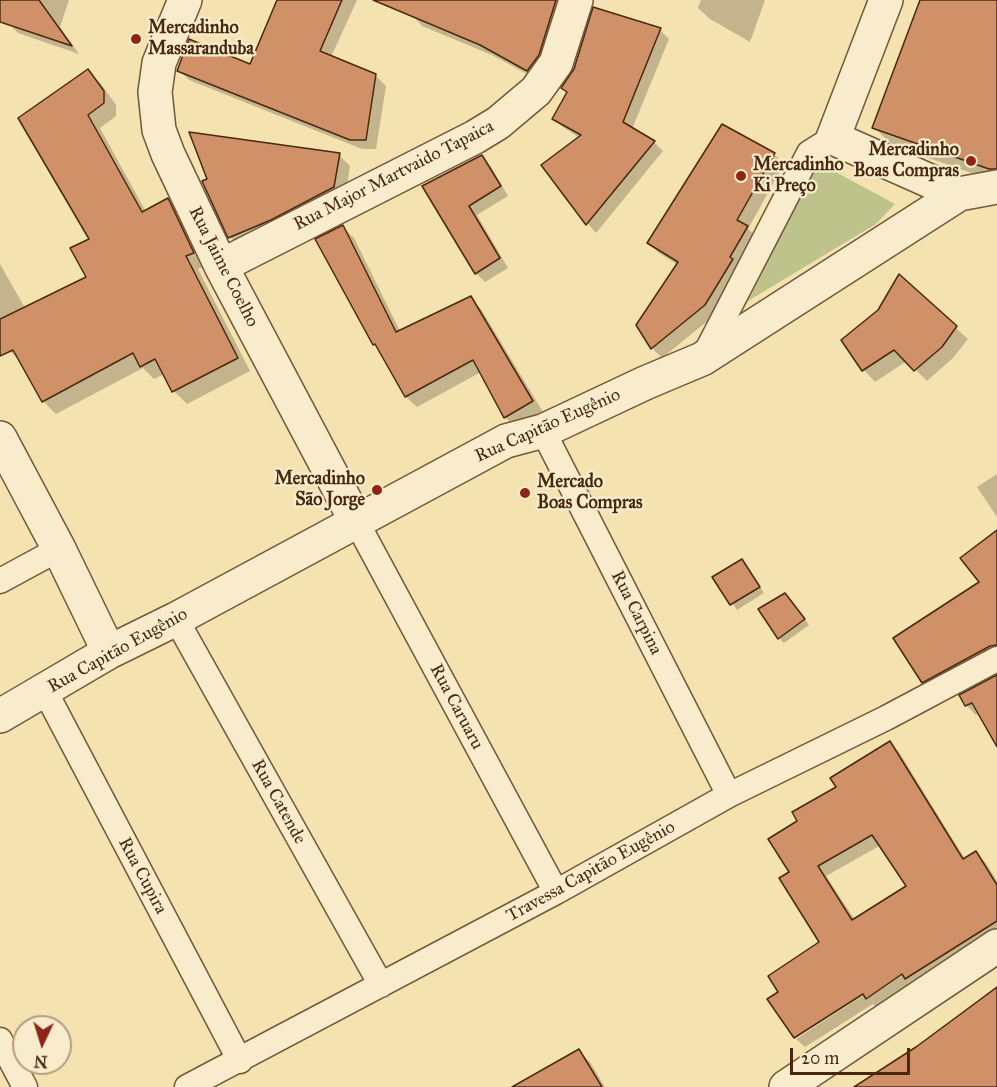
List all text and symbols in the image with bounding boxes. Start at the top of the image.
place label: Mercadinho Massaranduba [148,18,254,60]
marker: Mercadinho Massaranduba [129,32,143,46]
street label: Rua Major Martvaido Tapaica [290,116,498,236]
place label: Mercadinho Boas Compras [853,140,959,182]
marker: Mercadinho Boas Compras [964,154,978,168]
place label: Mercadinho Ki Preço [753,155,844,198]
marker: Mercadinho Ki Preço [734,169,748,183]
street label: Rua Jaime Coelho [183,203,263,331]
street label: Rua Capitão Eugênio [472,384,624,468]
place label: Mercadinho São Jorge [274,469,365,512]
place label: Mercado Boas Compras [537,472,643,514]
marker: Mercadinho São Jorge [370,483,384,497]
marker: Mercado Boas Compras [518,486,532,500]
street label: Rua Carpina [606,567,666,659]
street label: Rua Capitão Eugênio [44,604,192,698]
street label: Rua Caruaru [424,660,488,754]
street label: Rua Catende [246,756,310,848]
street label: Travessa Capitão Eugênio [503,817,679,927]
street label: Rua Cupira [113,834,171,918]
north arrow [12,1015,72,1075]
scale bar [793,1036,913,1074]
text: 20 m [801,1047,839,1069]
text: N [33,1052,48,1071]

